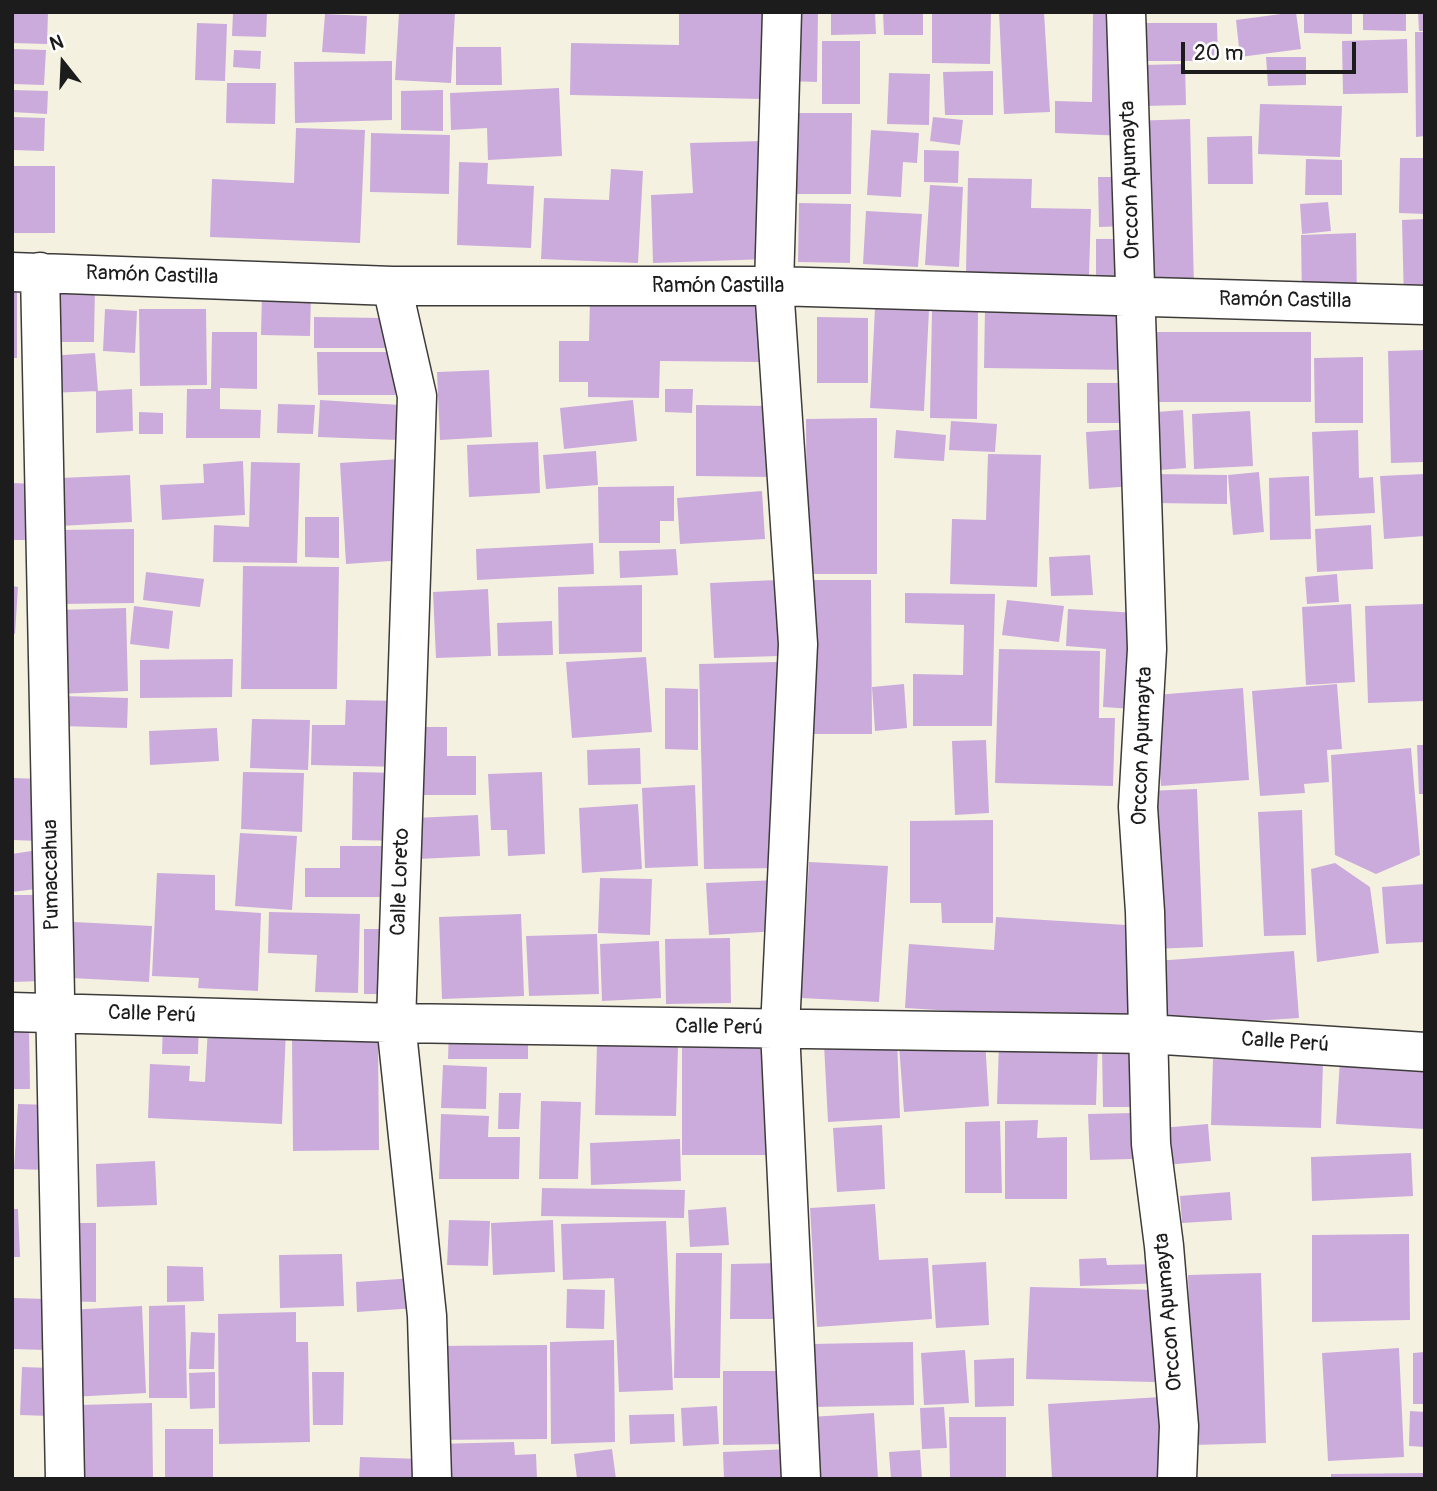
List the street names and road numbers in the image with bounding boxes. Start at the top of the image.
street label: Orccon Apumayta [1116,100,1146,260]
street label: Ramón Castilla [85,261,219,291]
street label: Ramón Castilla [652,274,784,300]
street label: Ramón Castilla [1219,287,1351,315]
street label: Orccon Apumayta [1128,666,1158,826]
street label: Pumaccahua [38,819,66,931]
street label: Calle Loreto [387,828,415,936]
street label: Calle Perú [108,1001,196,1029]
street label: Calle Perú [675,1015,763,1041]
street label: Calle Perú [1240,1027,1330,1059]
street label: Orccon Apumayta [1150,1232,1188,1392]

